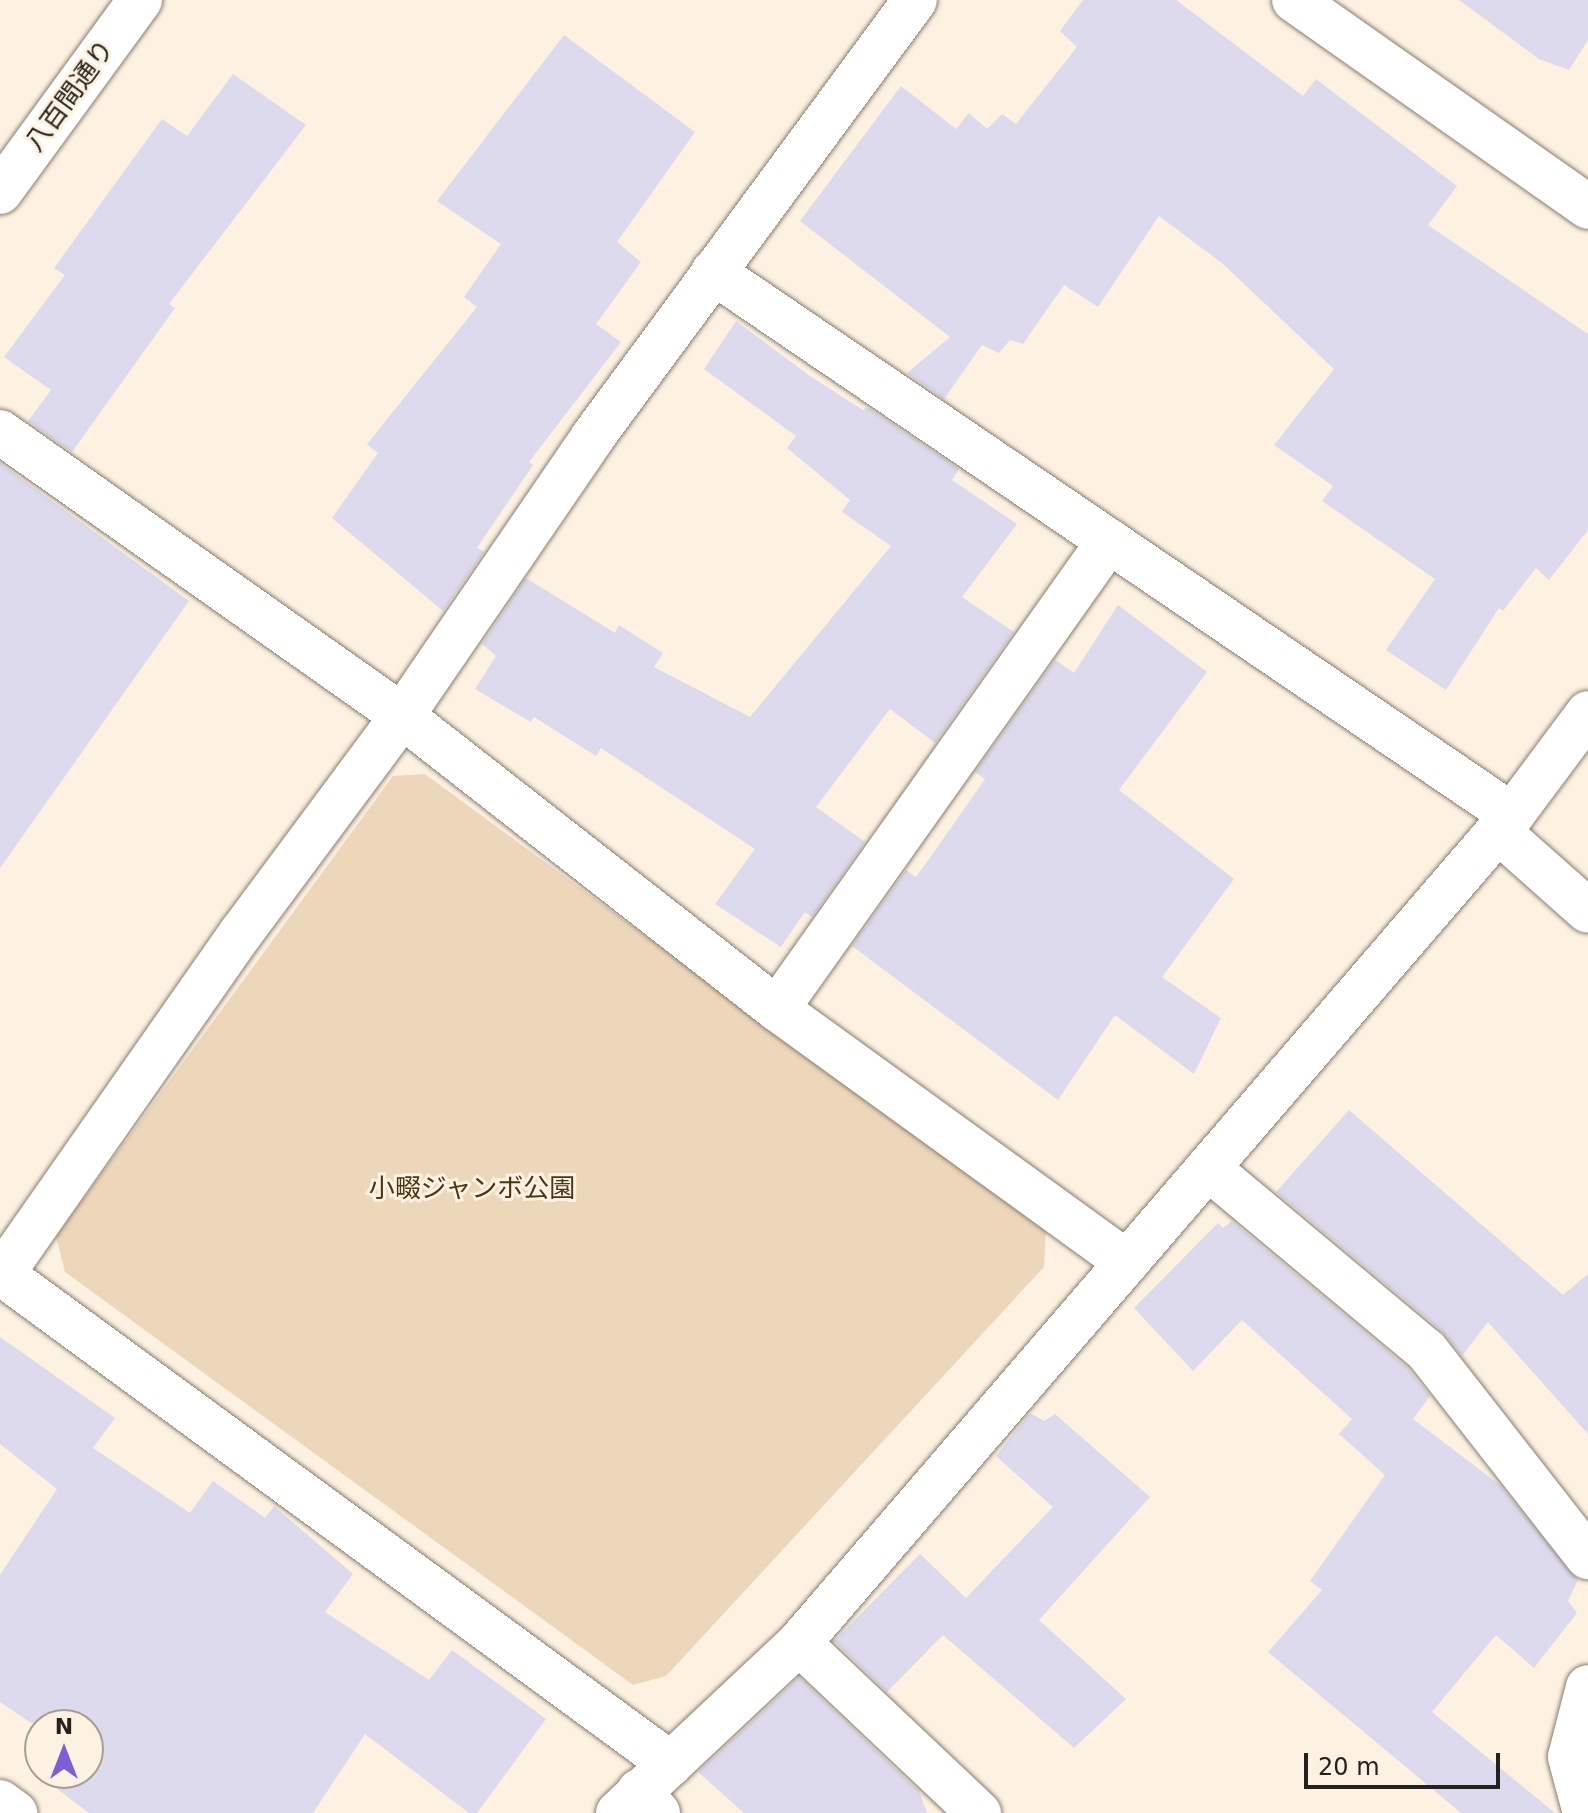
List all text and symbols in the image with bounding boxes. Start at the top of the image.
street label: 八百間通り [19,34,121,158]
park label: 小畷ジャンボ公園 [368,1173,576,1205]
north arrow [24,1709,104,1789]
text: N [55,1714,73,1739]
scale bar [1308,1737,1504,1787]
text: 20 m [1318,1753,1380,1781]

